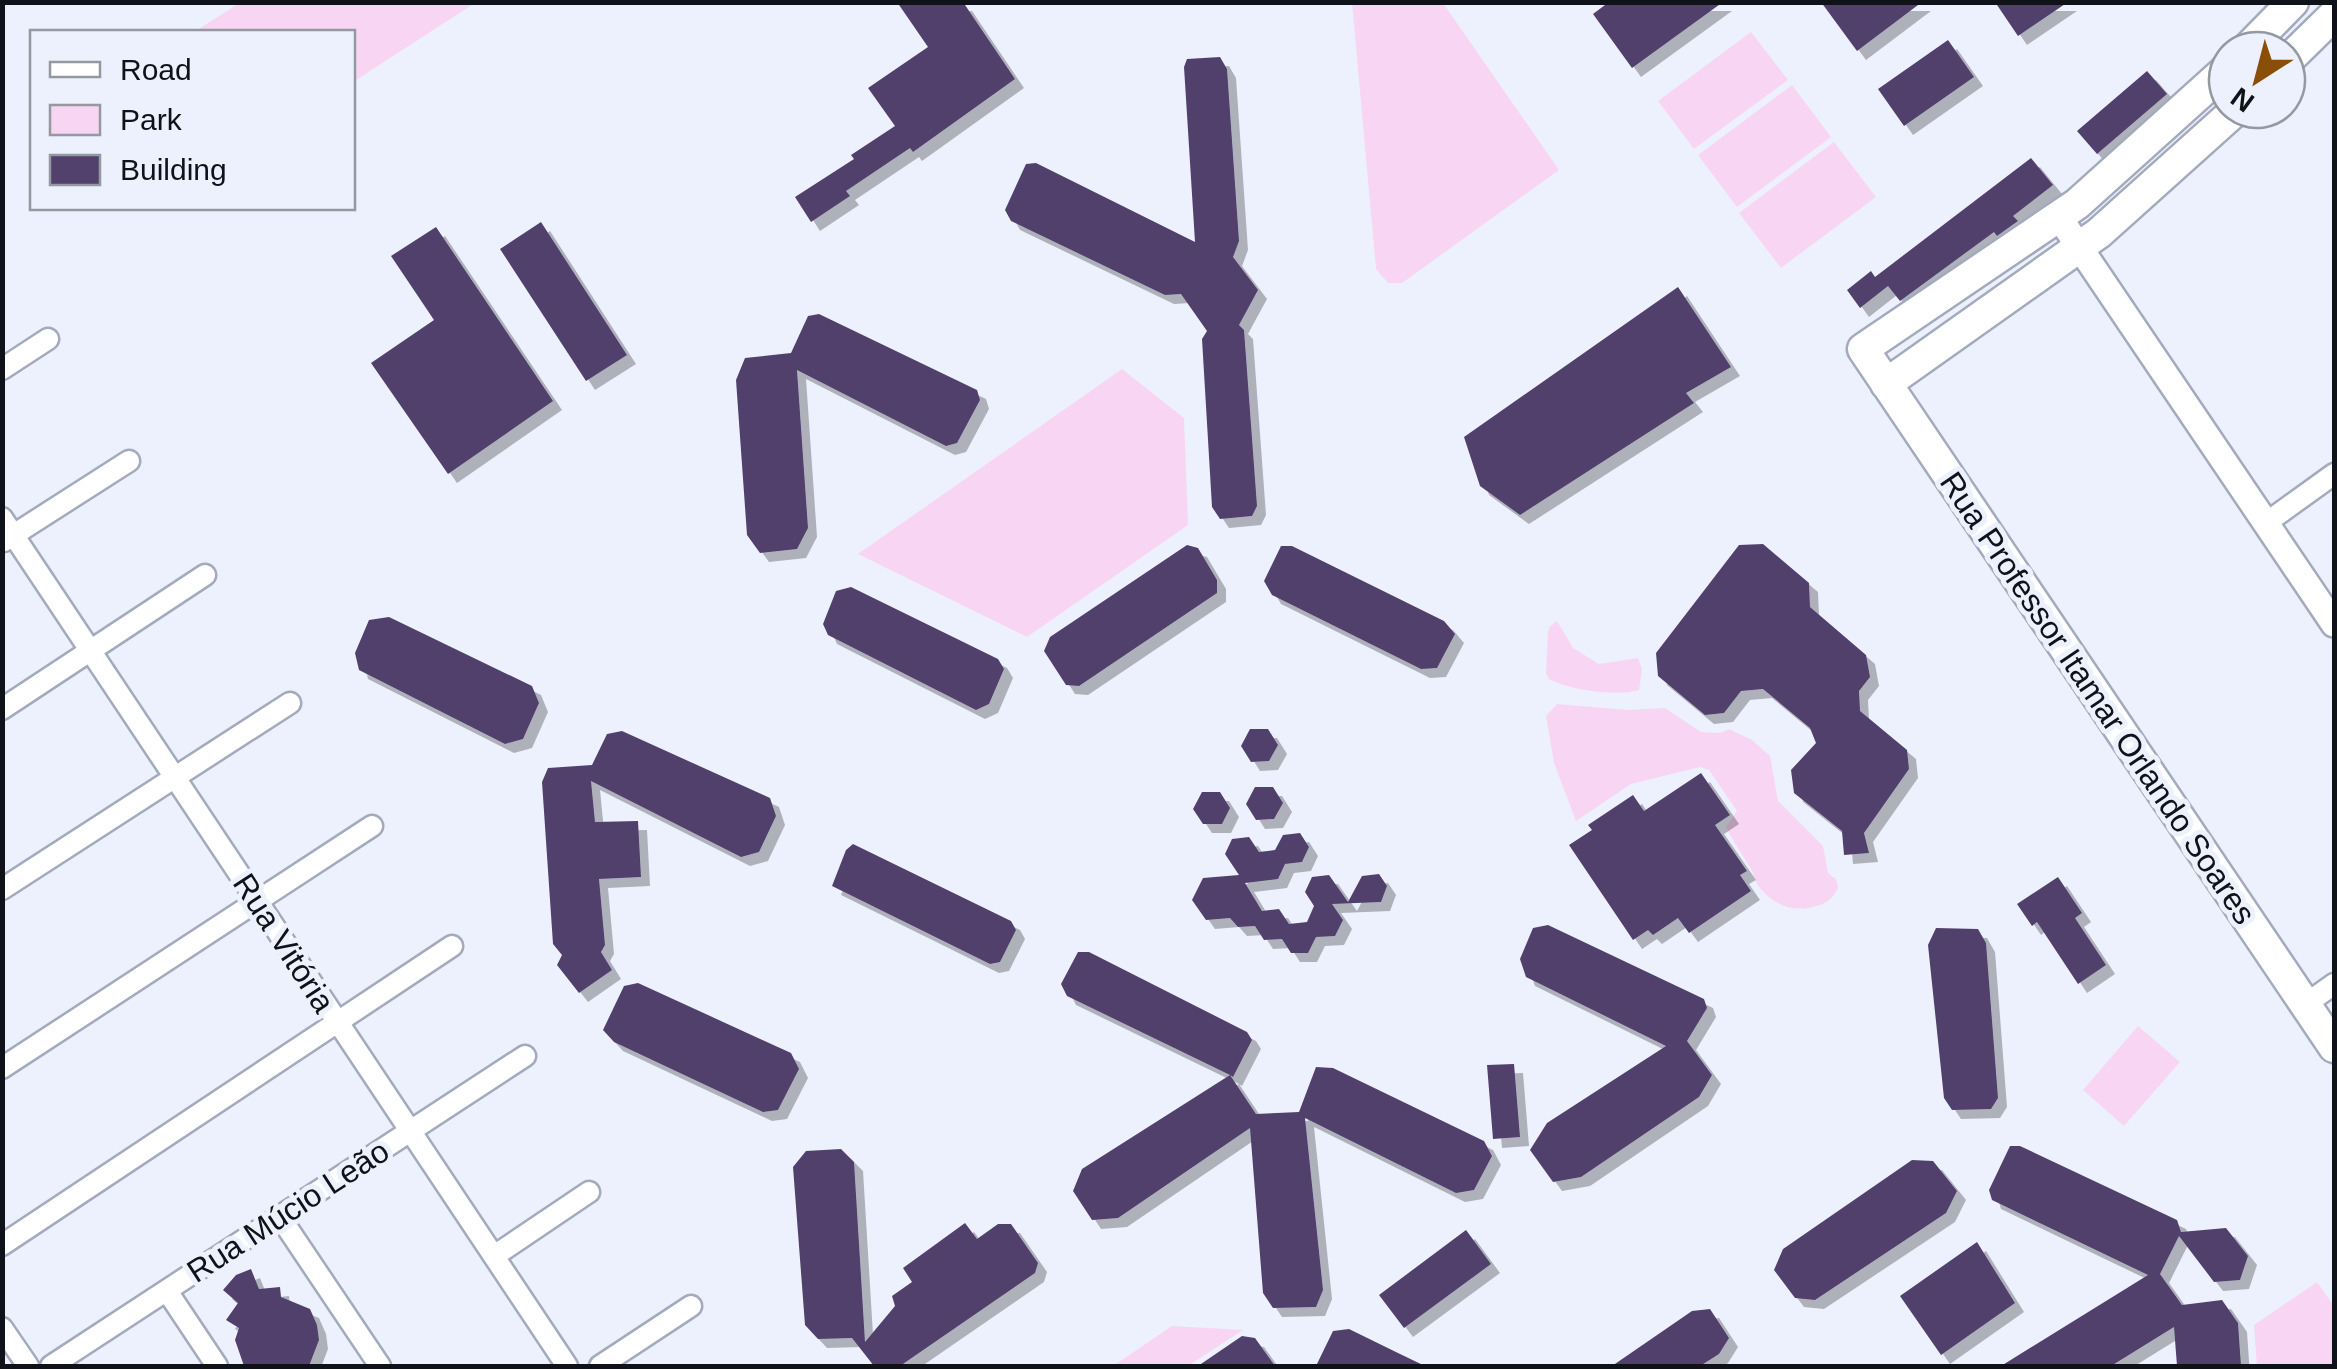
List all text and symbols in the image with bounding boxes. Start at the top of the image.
legend [30,30,355,210]
north arrow [2207,30,2307,130]
text: Road [120,53,192,86]
text: N [2225,81,2260,118]
text: Park [120,103,183,136]
text: Building [120,153,227,186]
street label: Rua Professor Itamar Orlando Soares [1933,465,2263,931]
street label: Rua Vitória [226,867,342,1019]
street label: Rua Múcio Leão [180,1132,396,1290]

